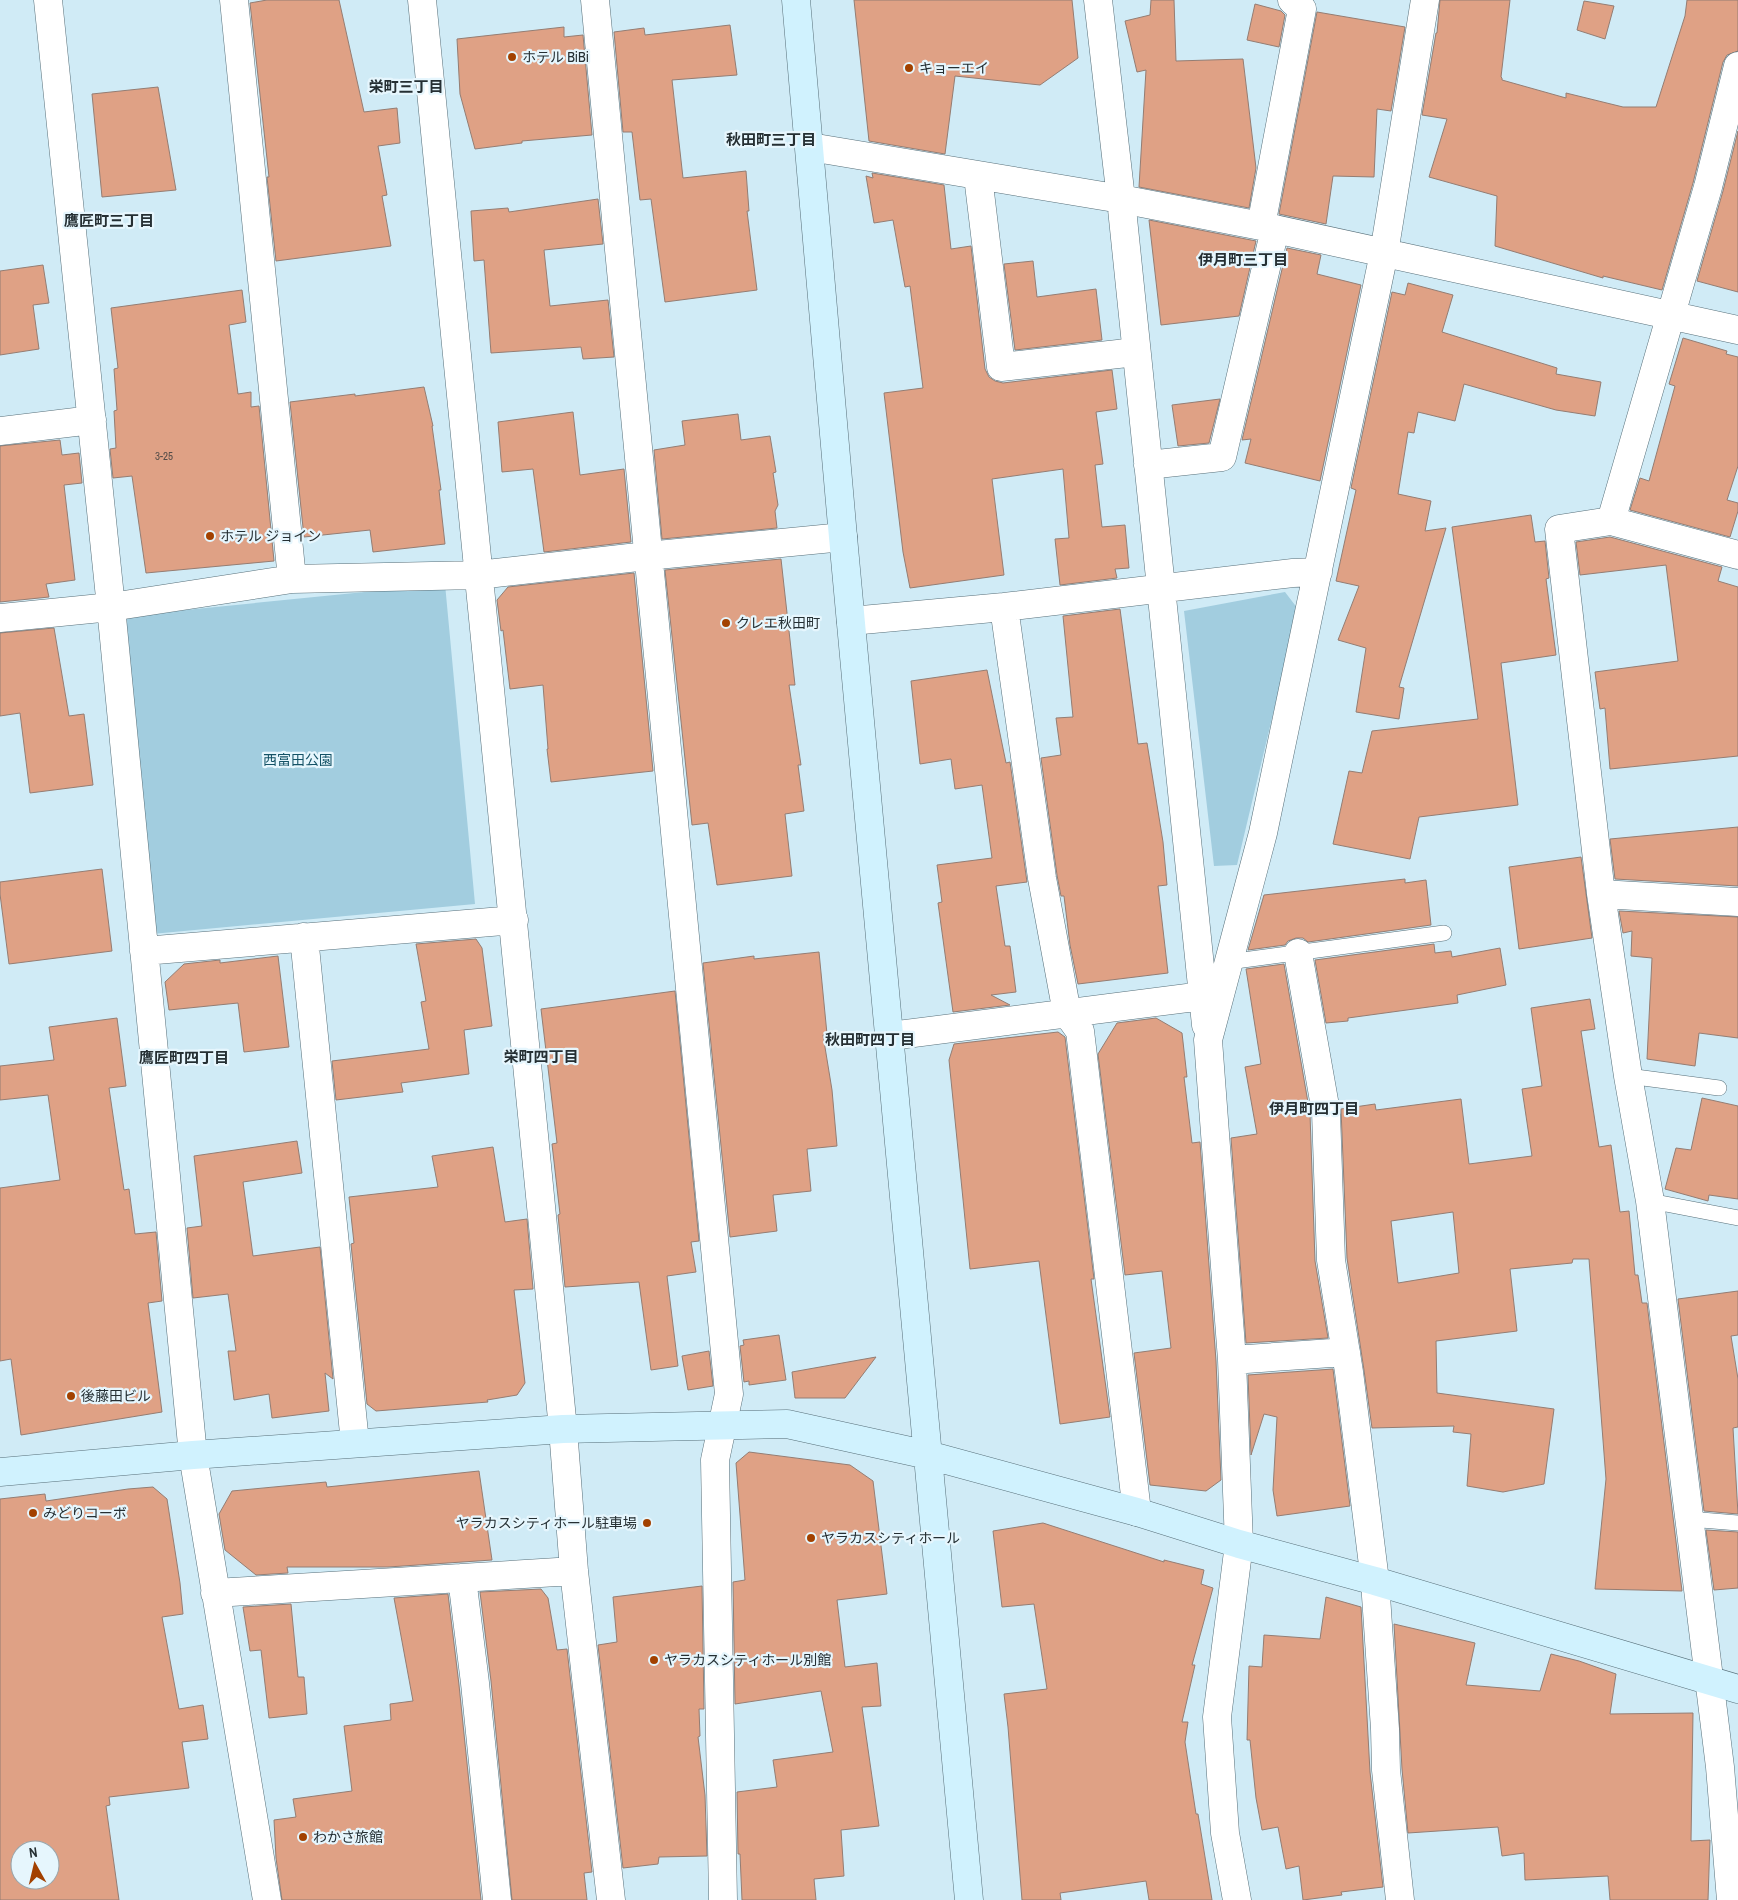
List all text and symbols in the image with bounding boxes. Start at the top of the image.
place label: ホテル BiBi [522,48,589,66]
marker: ホテル BiBi [506,51,518,63]
place label: キョーエイ [919,59,989,77]
marker: キョーエイ [903,62,915,74]
district label: 栄町三丁目 [368,76,444,97]
district label: 秋田町三丁目 [726,129,816,150]
district label: 鷹匠町三丁目 [64,210,154,231]
district label: 伊月町三丁目 [1198,249,1288,270]
house number: 3-25 [155,449,173,463]
place label: ホテル ジョイン [220,527,321,545]
marker: ホテル ジョイン [204,530,216,542]
place label: クレエ秋田町 [736,614,820,632]
marker: クレエ秋田町 [720,617,732,629]
park label: 西富田公園 [263,751,333,769]
district label: 秋田町四丁目 [825,1029,915,1050]
district label: 栄町四丁目 [503,1046,579,1067]
district label: 鷹匠町四丁目 [139,1047,229,1068]
district label: 伊月町四丁目 [1269,1098,1359,1119]
place label: 後藤田ビル [81,1387,151,1405]
marker: 後藤田ビル [65,1390,77,1402]
place label: みどりコーボ [43,1504,127,1522]
marker: みどりコーボ [27,1507,39,1519]
place label: ヤラカスシティホール駐車場 [456,1514,637,1532]
marker: ヤラカスシティホール駐車場 [641,1517,653,1529]
place label: ヤラカスシティホール [821,1529,960,1547]
marker: ヤラカスシティホール [805,1532,817,1544]
place label: ヤラカスシティホール別館 [664,1651,831,1669]
marker: ヤラカスシティホール別館 [648,1654,660,1666]
place label: わかさ旅館 [313,1828,383,1846]
marker: わかさ旅館 [297,1831,309,1843]
north arrow [10,1840,60,1890]
text: N [28,1843,39,1862]

